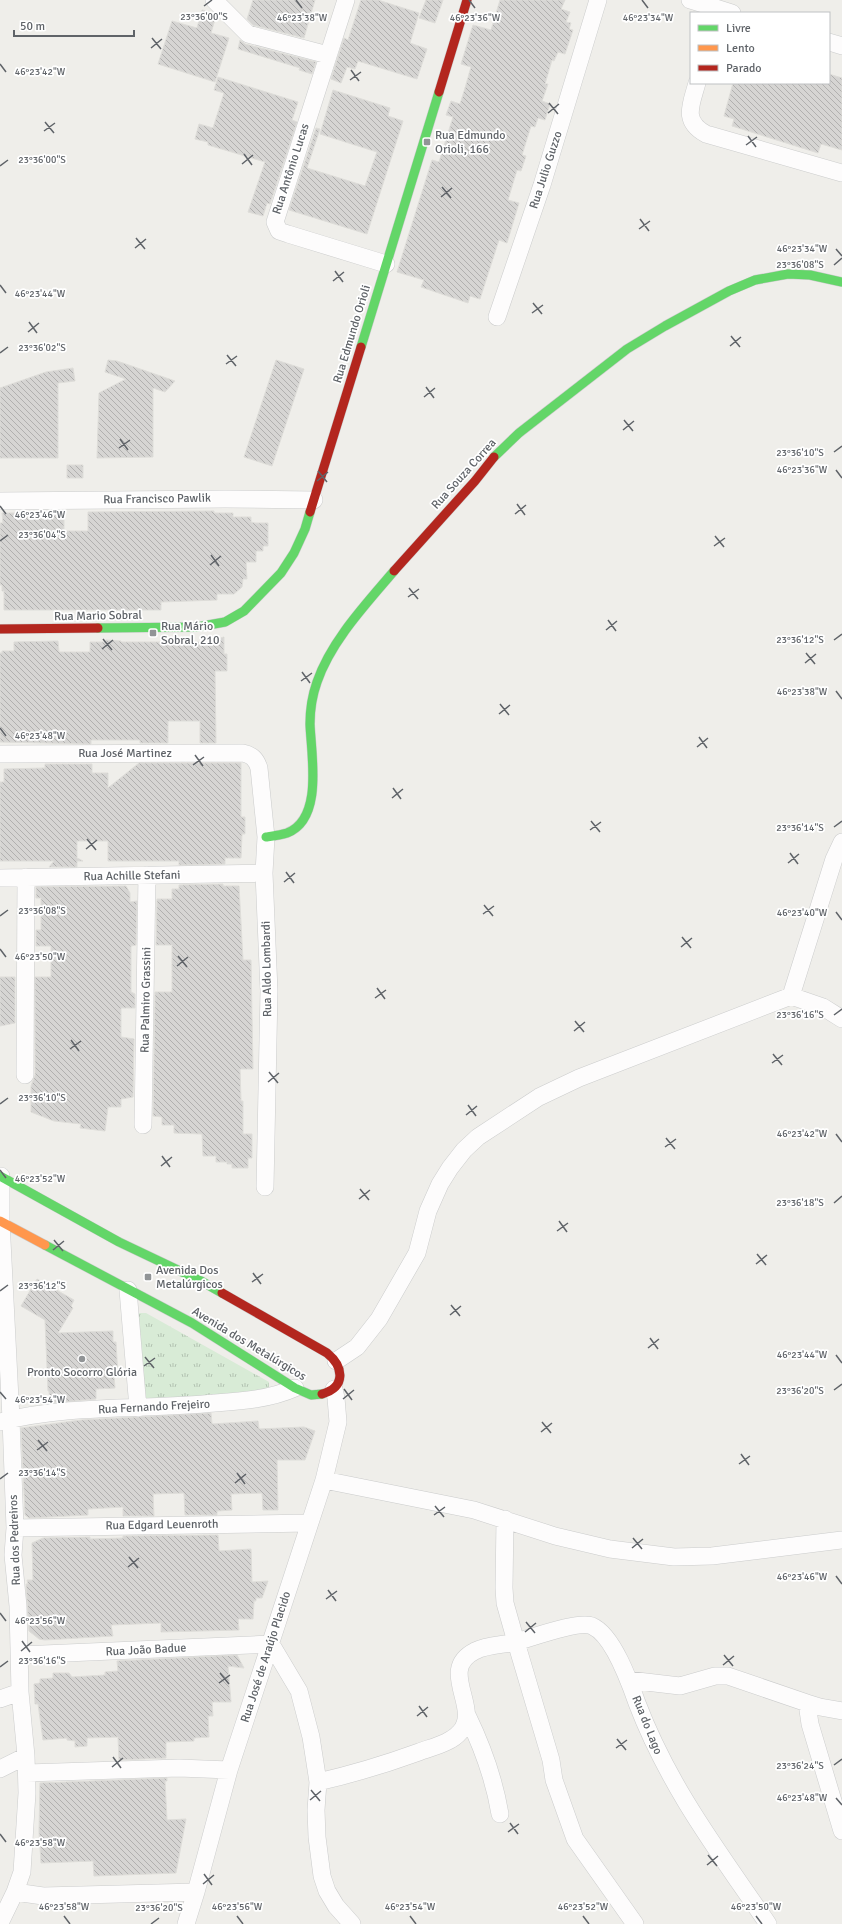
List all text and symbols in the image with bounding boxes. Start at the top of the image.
text: 23°36'00"S [180,11,228,23]
scale bar [14,12,134,38]
text: 46°23'38"W [277,12,328,24]
text: 46°23'36"W [450,12,501,24]
text: 46°23'34"W [623,12,674,24]
legend [690,12,830,84]
text: 50 m [20,19,45,34]
text: Livre [726,21,751,36]
text: Lento [726,41,755,56]
text: Parado [726,61,762,76]
text: 46°23'42"W [15,66,66,78]
street label: Rua Antônio Lucas [269,122,313,216]
place label: Rua Edmundo Orioli, 166 [435,128,506,157]
street label: Rua Julio Guzzo [526,129,566,211]
marker: Rua Edmundo Orioli, 166 [422,137,432,147]
text: 23°36'00"S [18,154,66,166]
text: 46°23'34"W [777,243,828,255]
text: 23°36'08"S [776,259,824,271]
street label: Rua Edmundo Orioli [330,283,374,385]
text: 46°23'44"W [15,288,66,300]
text: 23°36'02"S [18,342,66,354]
street label: Rua Souza Correa [428,436,500,512]
text: 23°36'10"S [776,447,824,459]
text: 46°23'36"W [777,464,828,476]
street label: Rua Francisco Pawlik [103,491,211,507]
text: 46°23'46"W [15,509,66,521]
text: 23°36'04"S [18,529,66,541]
street label: Rua Mario Sobral [54,608,143,624]
place label: Rua Mário Sobral, 210 [161,619,219,648]
marker: Rua Mário Sobral, 210 [148,628,158,638]
text: 23°36'12"S [776,634,824,646]
text: 46°23'38"W [777,686,828,698]
text: 46°23'48"W [15,730,66,742]
street label: Rua José Martinez [78,746,172,761]
text: 23°36'14"S [776,822,824,834]
street label: Rua Achille Stefani [83,868,181,884]
text: 23°36'08"S [18,905,66,917]
text: 46°23'40"W [777,907,828,919]
street label: Rua Aldo Lombardi [259,921,275,1017]
street label: Rua Palmiro Grassini [138,947,154,1053]
text: 46°23'50"W [15,951,66,963]
text: 23°36'16"S [776,1009,824,1021]
text: 23°36'10"S [18,1092,66,1104]
text: 46°23'42"W [777,1128,828,1140]
text: 46°23'52"W [15,1173,66,1185]
text: 23°36'18"S [776,1197,824,1209]
place label: Avenida Dos Metalúrgicos [156,1263,223,1292]
marker: Avenida Dos Metalúrgicos [143,1272,153,1282]
text: 23°36'12"S [18,1280,66,1292]
street label: Avenida dos Metalúrgicos [189,1304,309,1384]
text: 46°23'44"W [777,1349,828,1361]
marker: Pronto Socorro Glória [77,1354,87,1364]
place label: Pronto Socorro Glória [27,1365,137,1380]
text: 23°36'20"S [776,1385,824,1397]
text: 46°23'54"W [15,1394,66,1406]
street label: Rua Fernando Frejeiro [98,1397,210,1417]
text: 23°36'14"S [18,1467,66,1479]
street label: Rua dos Pedreiros [6,1494,24,1586]
street label: Rua Edgard Leuenroth [105,1517,219,1533]
text: 46°23'46"W [777,1571,828,1583]
street label: Rua José de Araújo Placido [238,1589,294,1725]
text: 46°23'56"W [15,1615,66,1627]
street label: Rua João Badue [105,1640,187,1660]
text: 23°36'16"S [18,1655,66,1667]
street label: Rua do Lago [628,1693,666,1757]
text: 23°36'24"S [776,1760,824,1772]
text: 46°23'48"W [777,1792,828,1804]
text: 46°23'58"W [15,1837,66,1849]
text: 46°23'58"W [39,1901,90,1913]
text: 46°23'56"W [212,1901,263,1913]
text: 46°23'54"W [385,1901,436,1913]
text: 46°23'52"W [558,1901,609,1913]
text: 46°23'50"W [731,1901,782,1913]
text: 23°36'20"S [135,1902,183,1914]

